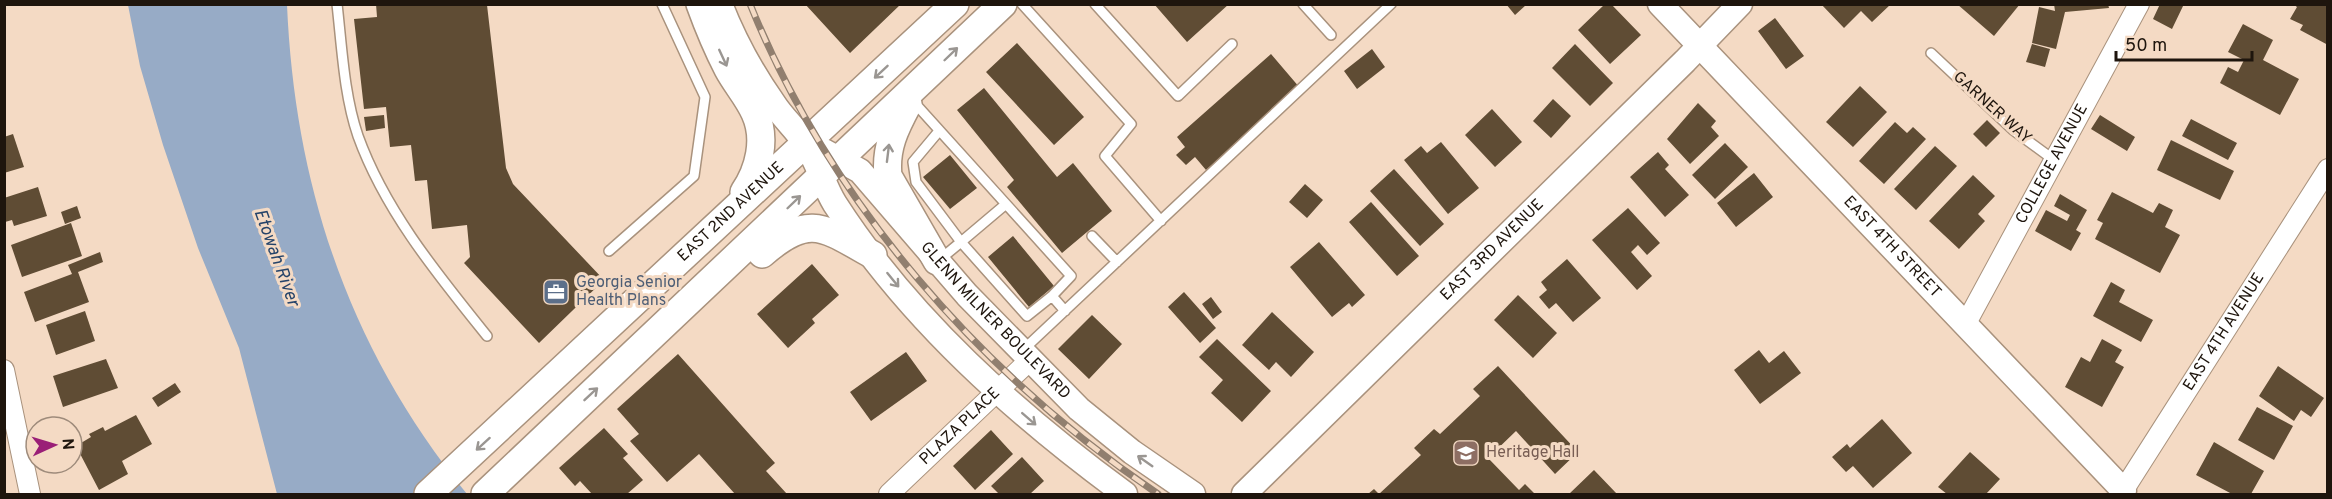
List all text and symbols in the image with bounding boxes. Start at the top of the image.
scale bar [2116,24,2252,62]
text: 50 m [2125,35,2167,58]
one-way arrow [944,47,959,61]
one-way arrow [718,49,729,67]
one-way arrow [874,65,889,79]
street label: GARNER WAY [1948,67,2036,149]
street label: COLLEGE AVENUE [2012,101,2093,228]
one-way arrow [883,144,894,164]
street label: EAST 2ND AVENUE [674,158,789,266]
street label: EAST 4TH STREET [1839,192,1945,302]
one-way arrow [786,195,801,209]
street label: EAST 3RD AVENUE [1436,195,1548,305]
water label: Etowah River [248,206,305,312]
street label: GLENN MILNER BOULEVARD [916,238,1074,404]
street label: EAST 4TH AVENUE [2179,269,2269,395]
one-way arrow [886,272,900,287]
place label: Georgia Senior Health Plans [576,273,682,311]
office icon: Georgia Senior Health Plans [541,277,571,307]
street label: PLAZA PLACE [915,383,1005,470]
one-way arrow [584,387,599,401]
one-way arrow [1022,412,1037,426]
north arrow [24,415,84,475]
one-way arrow [475,437,490,451]
text: N [57,438,77,451]
school or university icon: Heritage Hall [1451,438,1481,468]
place label: Heritage Hall [1486,443,1580,463]
one-way arrow [1137,455,1153,467]

